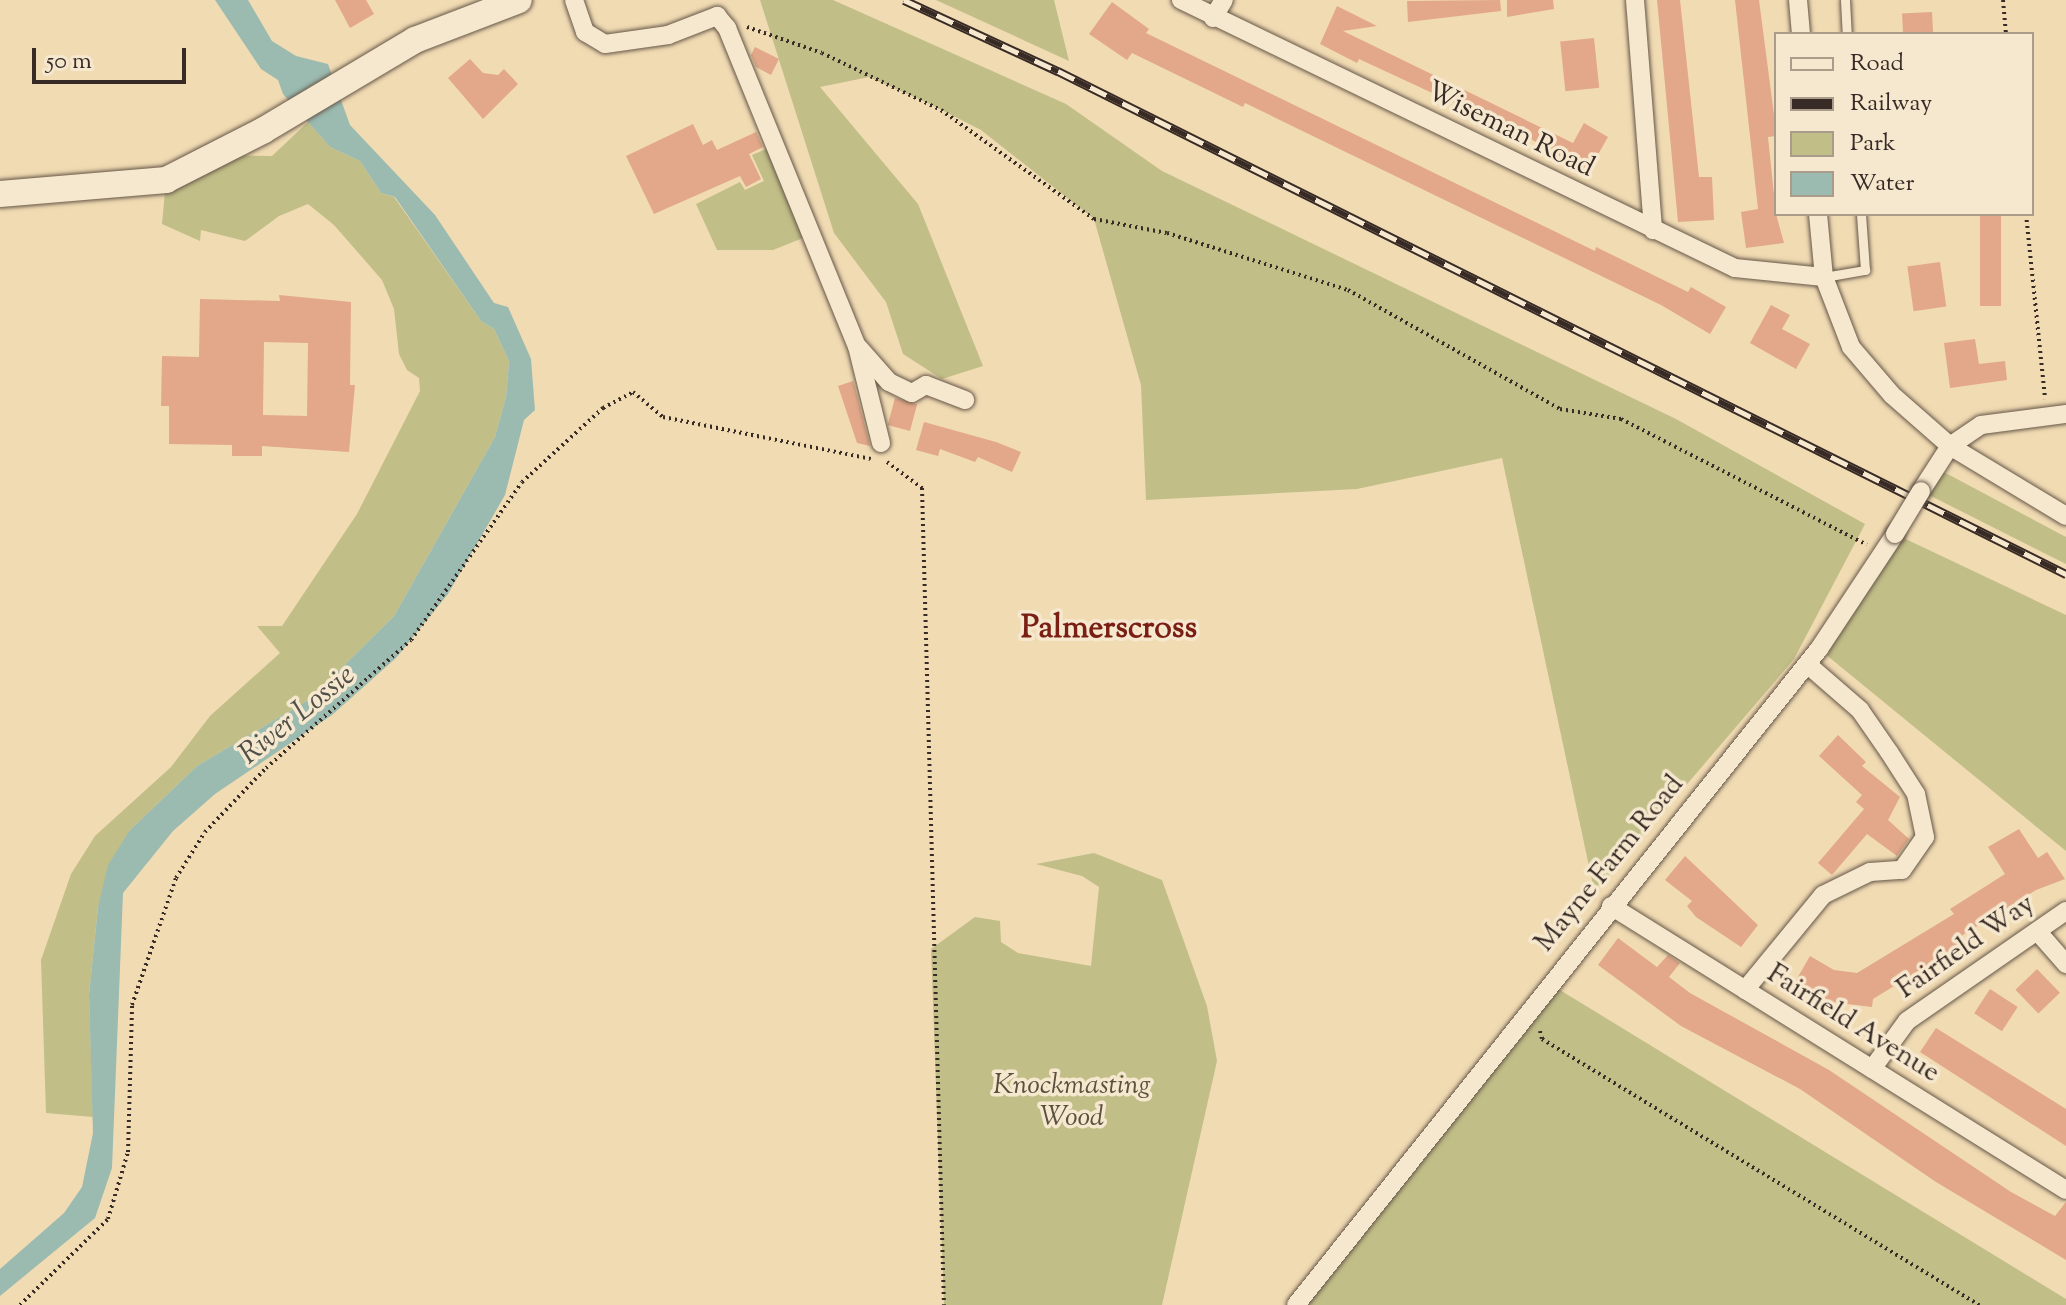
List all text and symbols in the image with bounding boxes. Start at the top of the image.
scale bar [36,32,190,82]
legend [1774,32,2034,216]
text: 50 m [46,45,92,79]
text: Road [1850,47,1904,81]
street label: Wiseman Road [1420,75,1600,185]
text: Railway [1850,87,1932,121]
text: Park [1850,127,1896,161]
text: Water [1850,167,1914,201]
district label: Palmerscross [1021,610,1197,648]
water label: River Lossie [233,659,363,773]
street label: Mayne Farm Road [1528,769,1692,959]
street label: Fairfield Way [1891,887,2041,1007]
street label: Fairfield Avenue [1760,957,1946,1091]
park label: Knockmasting Wood [993,1069,1151,1135]

